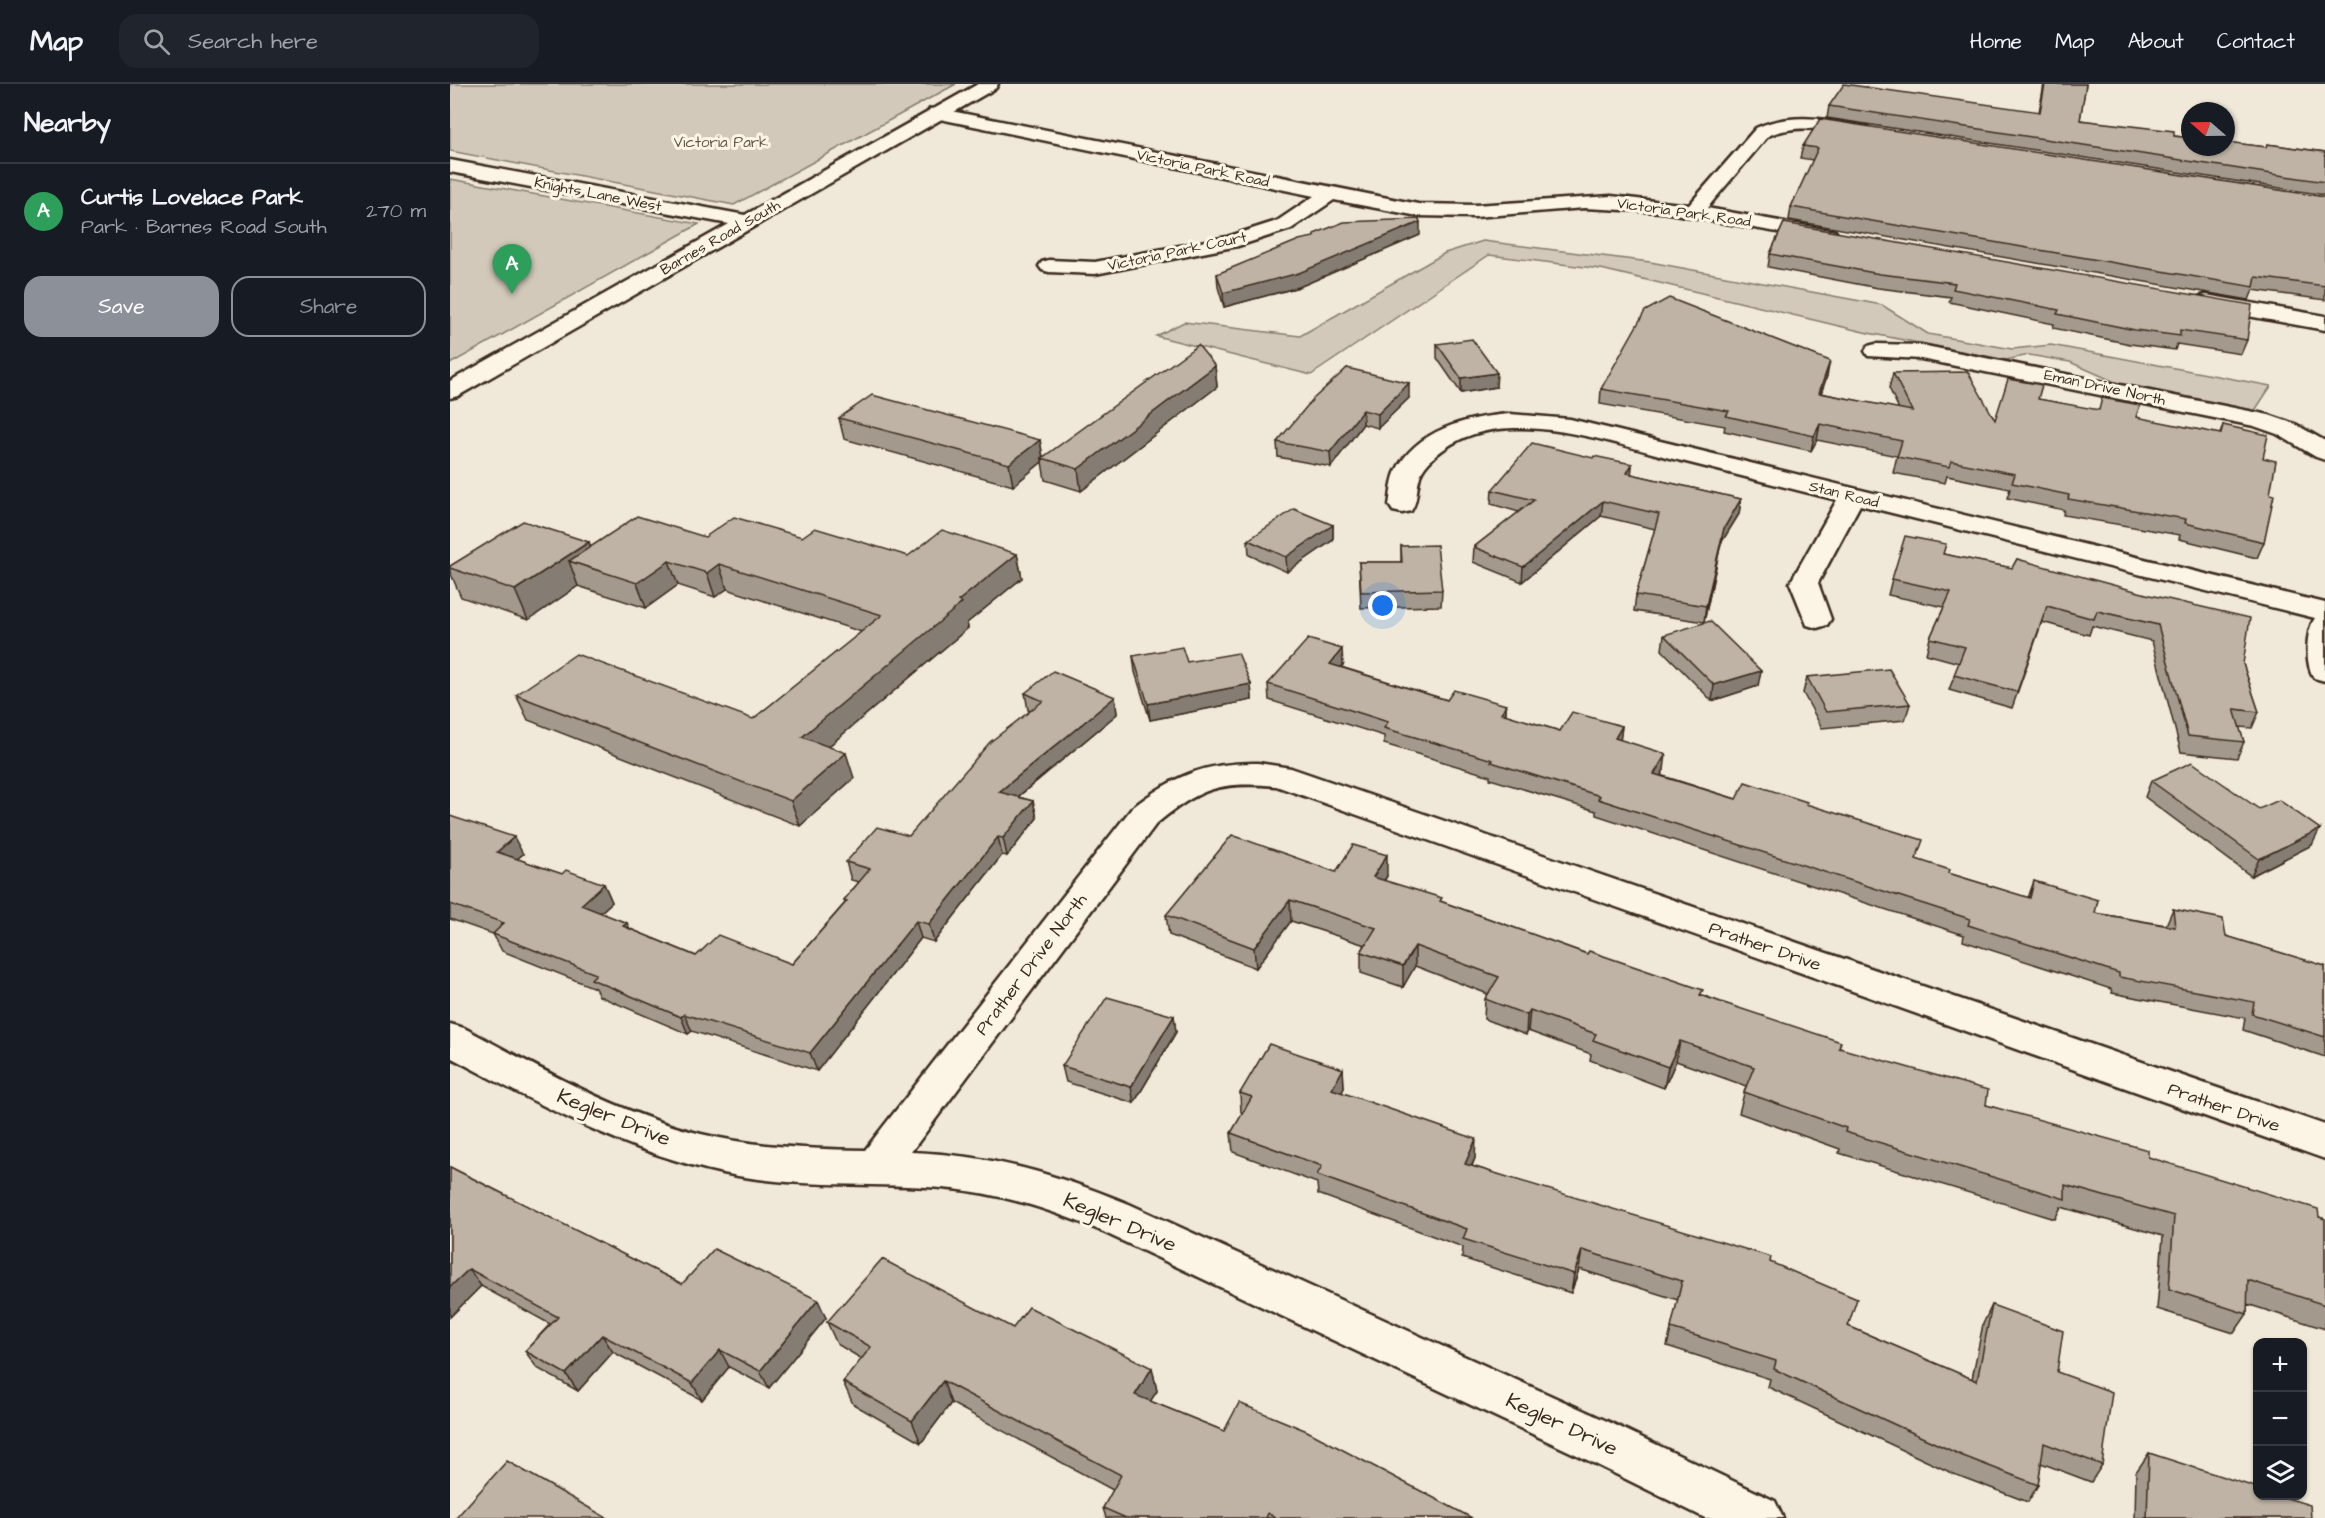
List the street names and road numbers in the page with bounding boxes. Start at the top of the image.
street label: Victoria Park Road [1135,144,1271,193]
street label: Knights Lane West [532,172,663,218]
street label: Victoria Park Road [1616,193,1753,232]
street label: Barnes Road South [656,194,785,280]
street label: Victoria Park Court [1106,227,1249,276]
street label: Eman Drive North [2042,364,2168,411]
street label: Stan Road [1807,476,1881,513]
street label: Prather Drive North [970,888,1093,1040]
street label: Prather Drive [1705,916,1824,977]
street label: Prather Drive [2164,1077,2283,1138]
street label: Kegler Drive [552,1082,675,1155]
street label: Kegler Drive [1058,1186,1181,1261]
street label: Kegler Drive [1500,1386,1622,1465]

